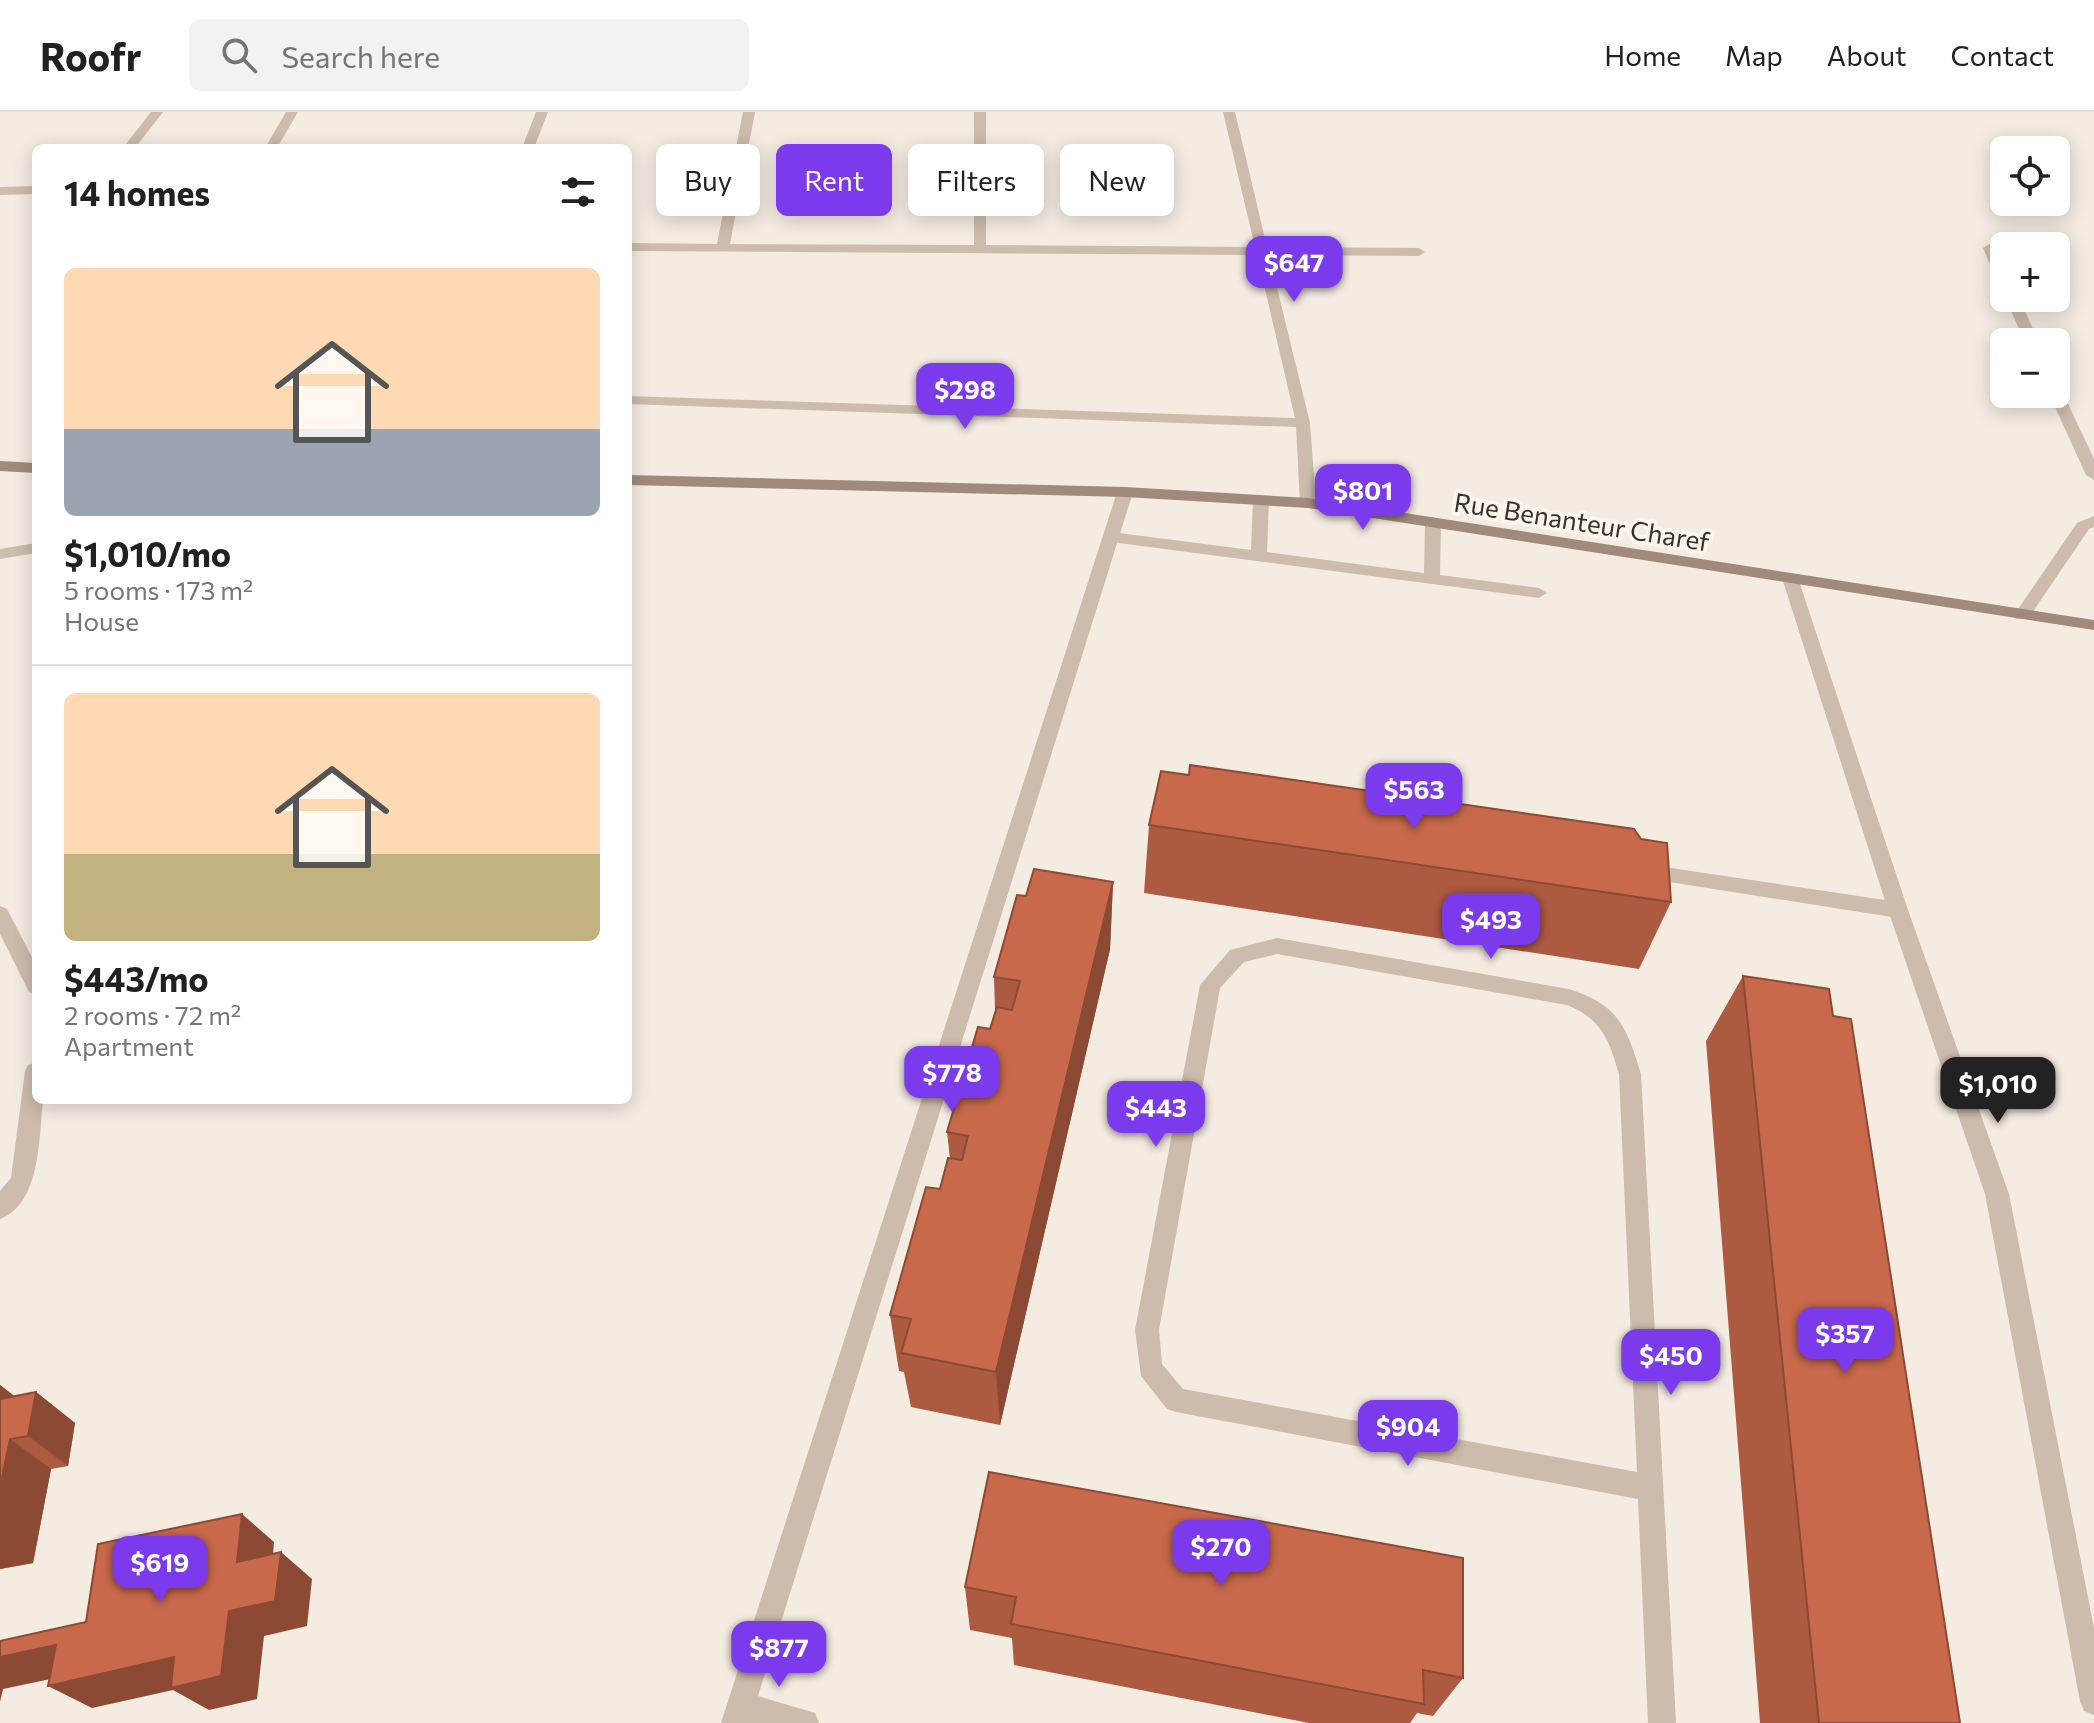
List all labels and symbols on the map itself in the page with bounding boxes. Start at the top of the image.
pin: $647 [1247,236,1341,304]
pin: $298 [918,363,1012,431]
pin: $801 [1316,464,1410,532]
street label: Rue Benanteur Charef [1452,485,1713,557]
pin: $563 [1367,763,1461,831]
pin: $493 [1444,893,1538,961]
pin: $778 [905,1046,999,1114]
pin: $1,010 [1933,1057,2063,1125]
pin: $443 [1109,1081,1203,1149]
pin: $357 [1798,1307,1892,1375]
pin: $450 [1624,1329,1718,1397]
pin: $904 [1361,1400,1455,1468]
pin: $270 [1174,1520,1268,1588]
pin: $619 [113,1536,207,1604]
pin: $877 [732,1621,826,1689]

